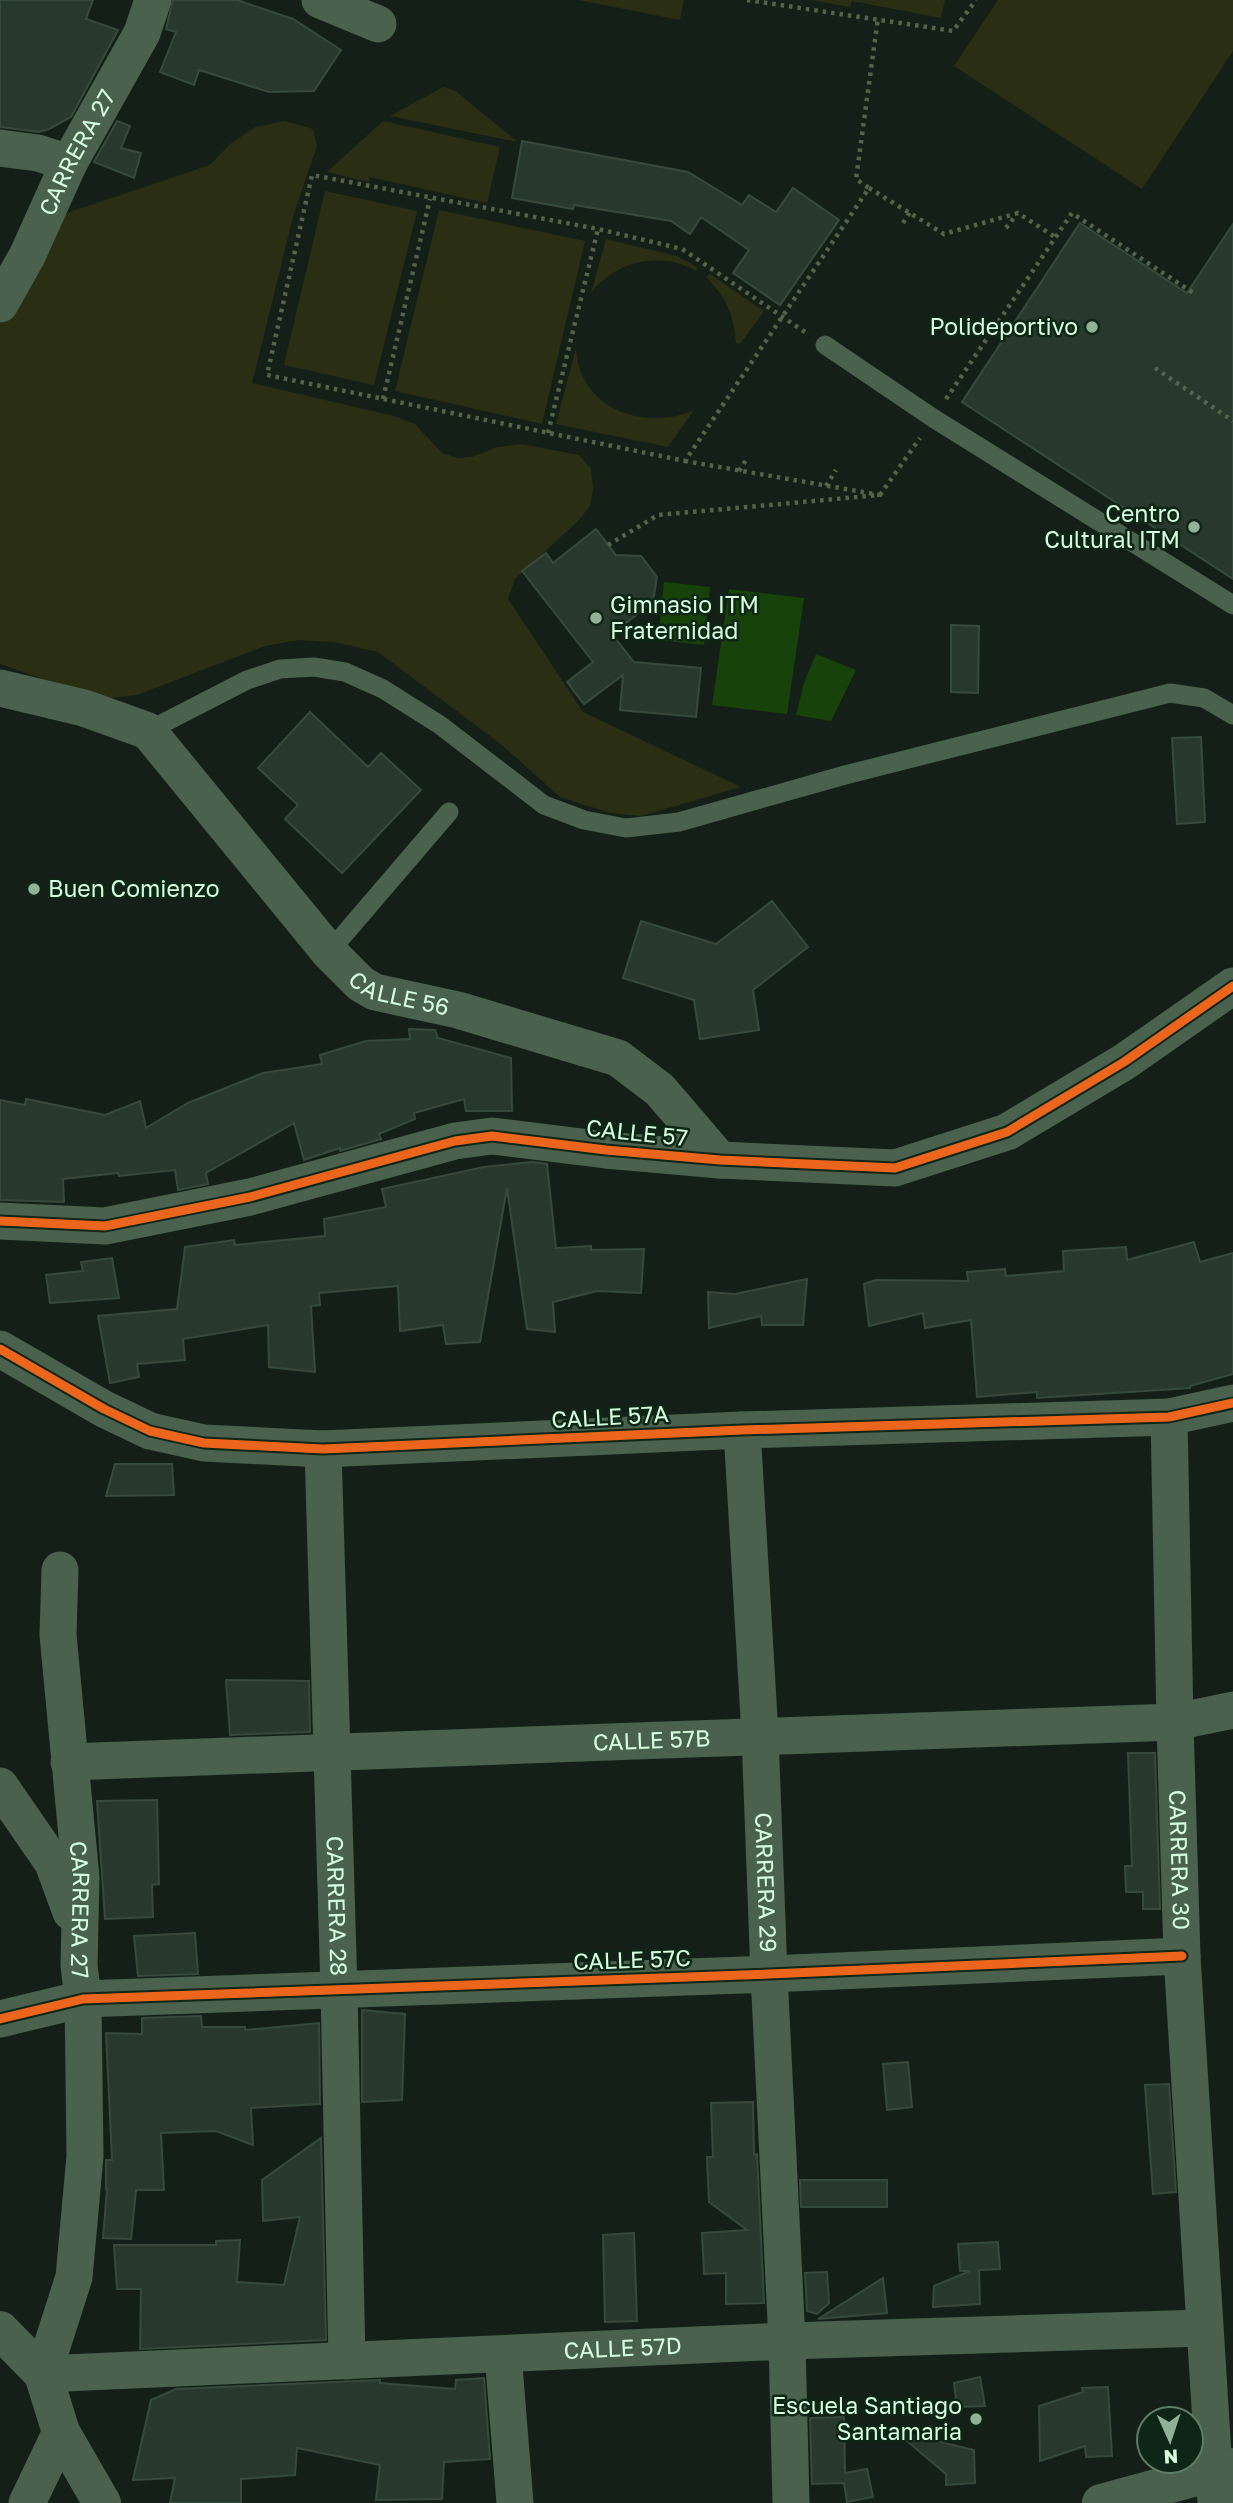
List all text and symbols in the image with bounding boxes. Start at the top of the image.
street label: CARRERA 27 [32,84,120,220]
place label: Polideportivo [929,312,1078,340]
marker: Polideportivo [1084,319,1100,335]
place label: Centro Cultural ITM [1044,499,1180,553]
marker: Centro Cultural ITM [1186,519,1202,535]
place label: Gimnasio ITM Fraternidad [610,590,759,644]
marker: Gimnasio ITM Fraternidad [588,610,604,626]
place label: Buen Comienzo [48,874,220,902]
marker: Buen Comienzo [26,881,42,897]
street label: CALLE 56 [343,965,452,1021]
street label: CALLE 57 [585,1113,689,1151]
street label: CALLE 57A [551,1399,669,1433]
street label: CALLE 57B [592,1723,711,1756]
street label: CARRERA 30 [1164,1789,1196,1930]
street label: CARRERA 29 [750,1812,783,1953]
street label: CARRERA 28 [321,1835,354,1976]
street label: CARRERA 27 [65,1839,96,1980]
street label: CALLE 57C [573,1943,691,1975]
street label: CALLE 57D [563,2331,682,2364]
place label: Escuela Santiago Santamaria [772,2391,962,2445]
north arrow [1135,2405,1205,2475]
marker: Escuela Santiago Santamaria [968,2411,984,2427]
text: N [1163,2446,1179,2469]

